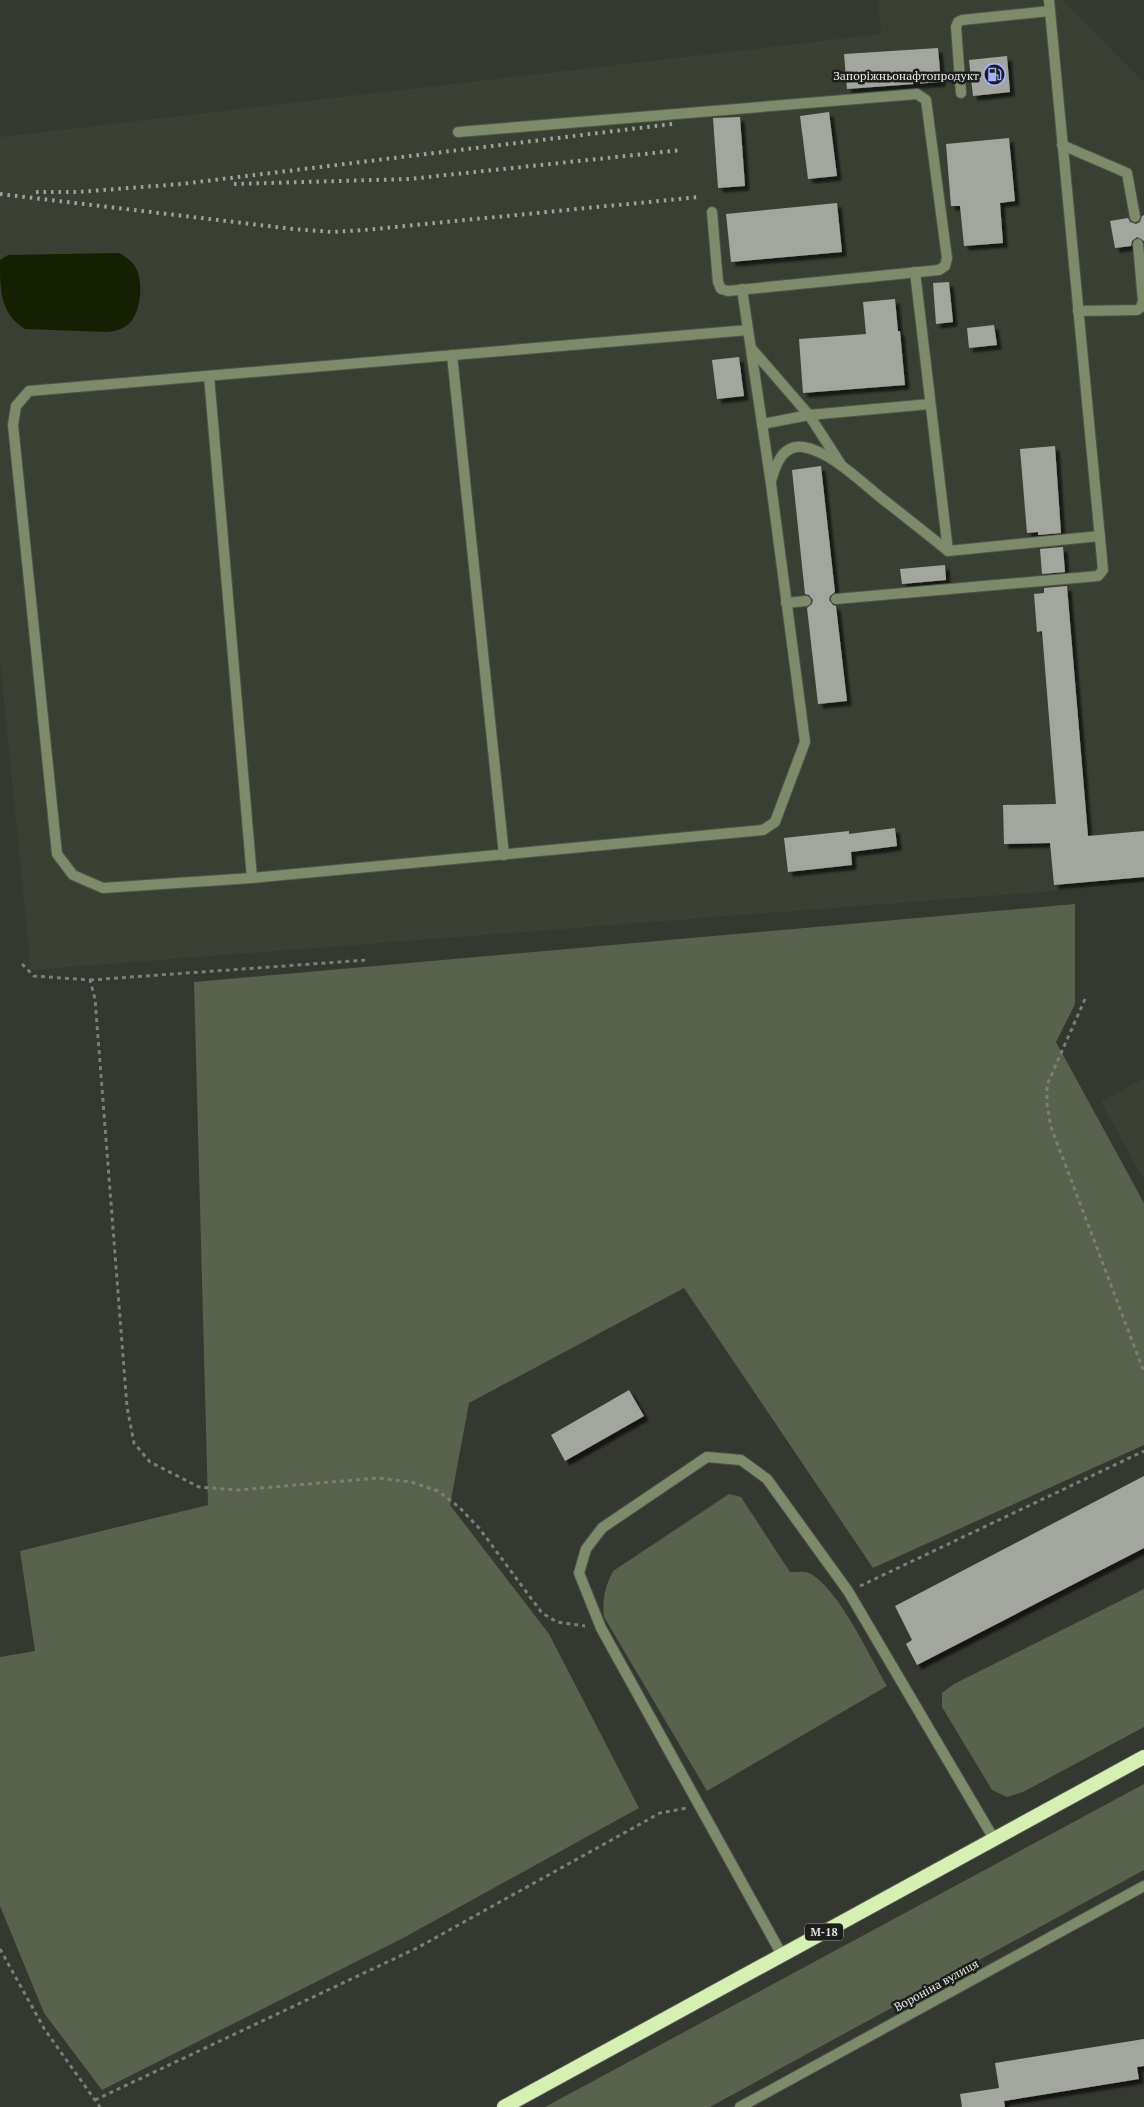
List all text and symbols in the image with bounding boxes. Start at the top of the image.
fuel station icon: Запоріжньонафтопродукт [983,63,1007,87]
place label: Запоріжньонафтопродукт [833,68,979,83]
road number: М-18 [805,1924,843,1940]
street label: Вороніна вулиця [891,1956,981,2014]

